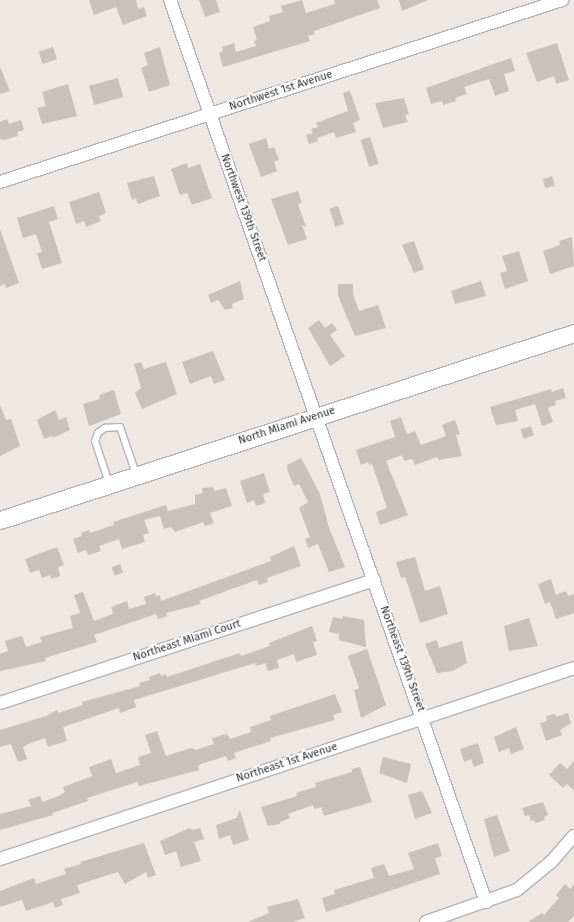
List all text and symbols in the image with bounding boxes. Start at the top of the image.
street label: Northwest 1st Avenue [228,68,334,114]
street label: Northwest 139th Street [217,152,269,264]
street label: North Miami Avenue [237,404,337,448]
street label: Northeast 139th Street [377,604,427,714]
street label: Northeast Miami Court [131,617,243,665]
street label: Northeast 1st Avenue [235,740,339,786]

